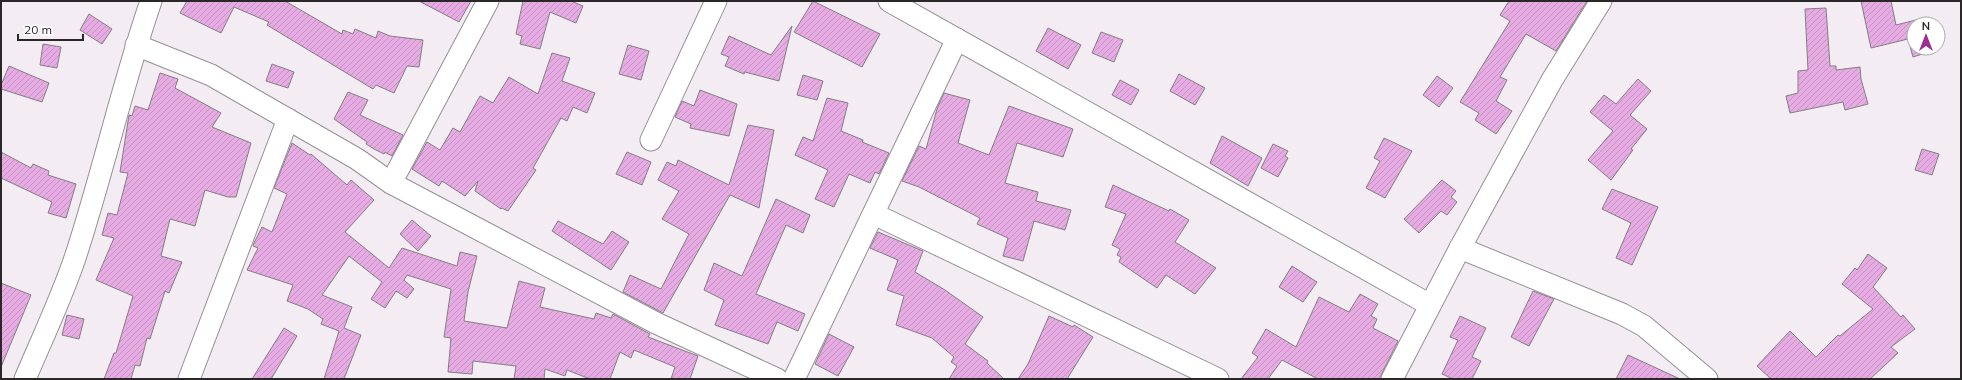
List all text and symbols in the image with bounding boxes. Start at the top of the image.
scale bar [18,16,83,42]
north arrow [1906,16,1946,56]
text: N [1922,19,1930,33]
text: 20 m [24,22,52,37]

